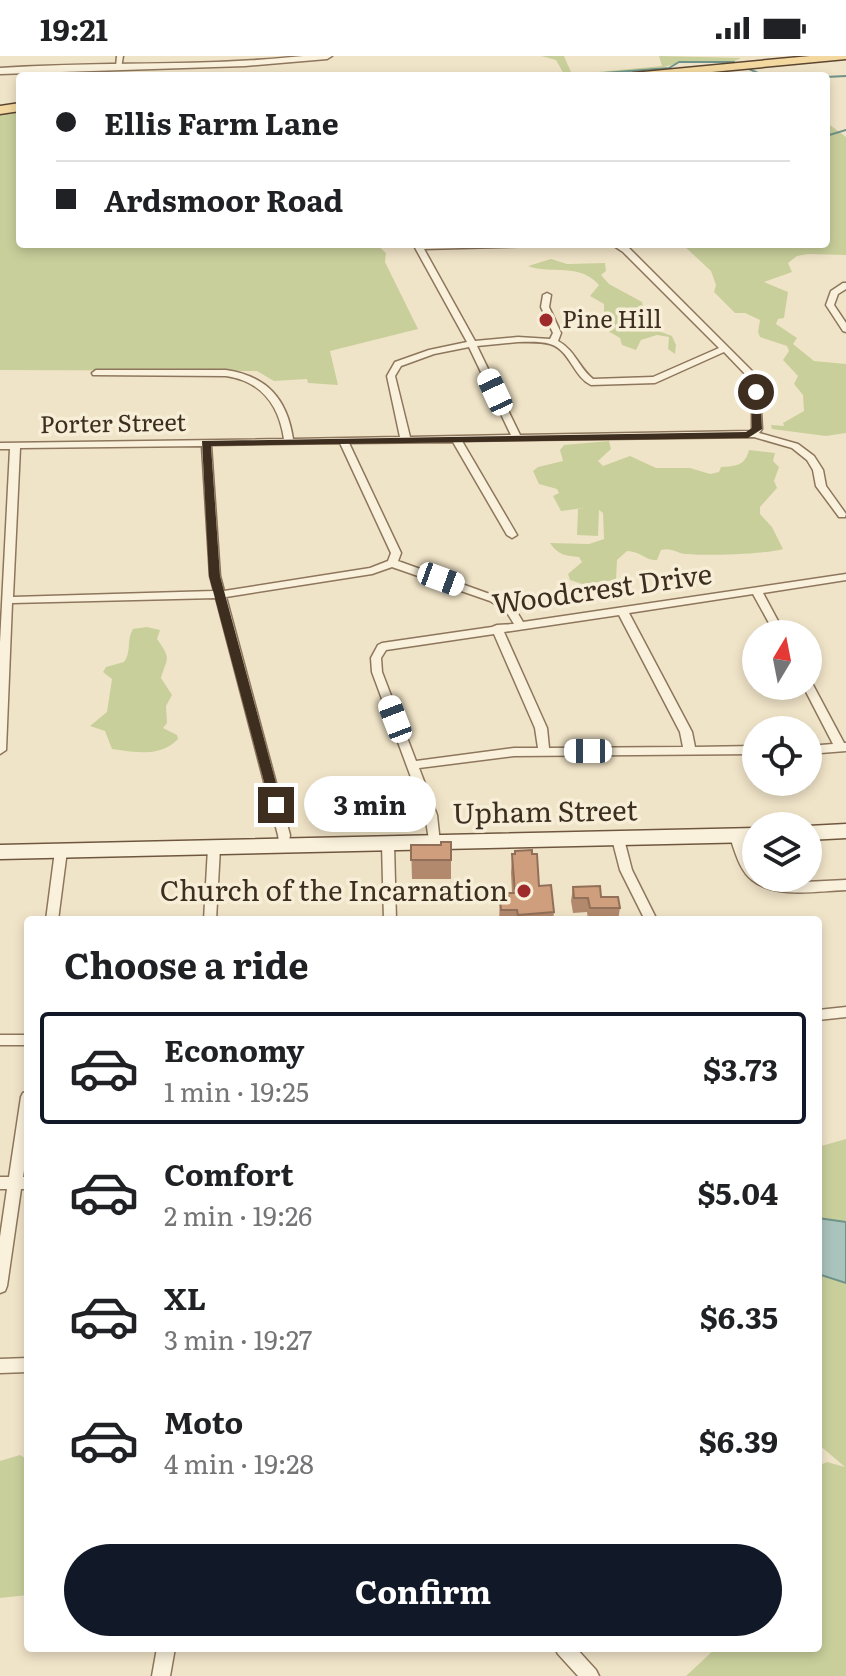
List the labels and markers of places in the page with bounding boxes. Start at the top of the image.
place label: Pine Hill [562,300,662,335]
marker: Pine Hill [537,311,555,329]
place label: Church of the Incarnation [160,868,508,910]
marker: Church of the Incarnation [515,882,533,900]

